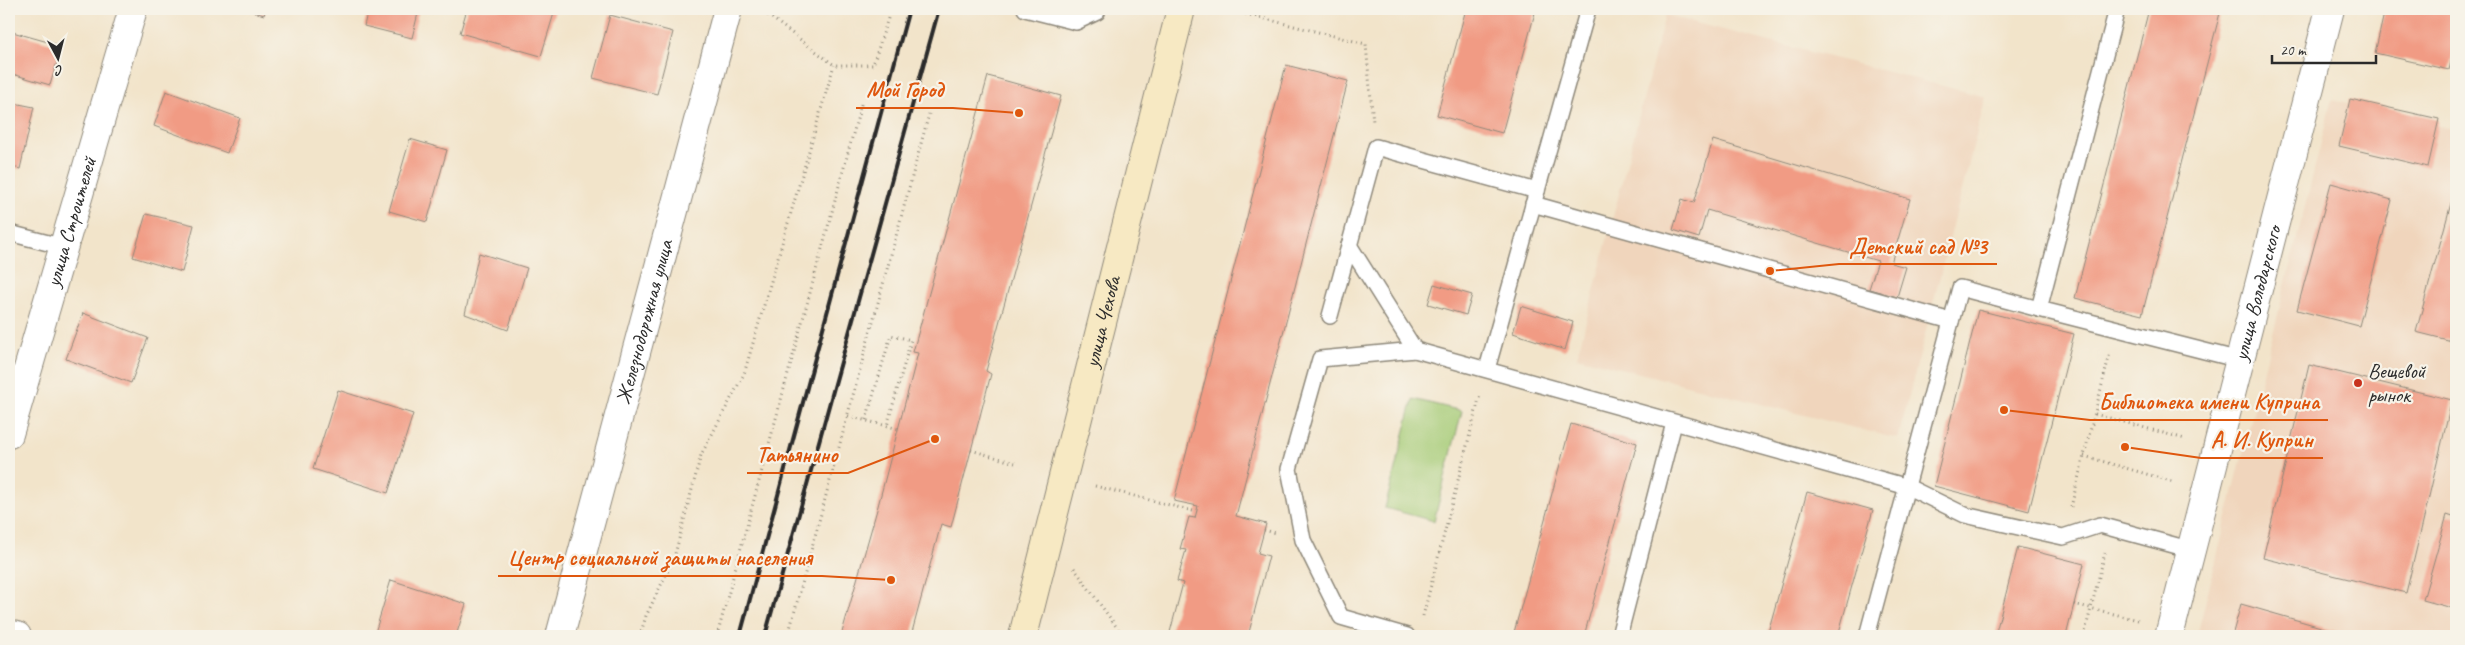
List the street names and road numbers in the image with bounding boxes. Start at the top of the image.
street label: улица Строителей [39,153,102,292]
street label: улица Володарского [2227,220,2287,365]
street label: Железнодорожная улица [610,235,679,407]
street label: улица Чехова [1078,271,1127,372]

